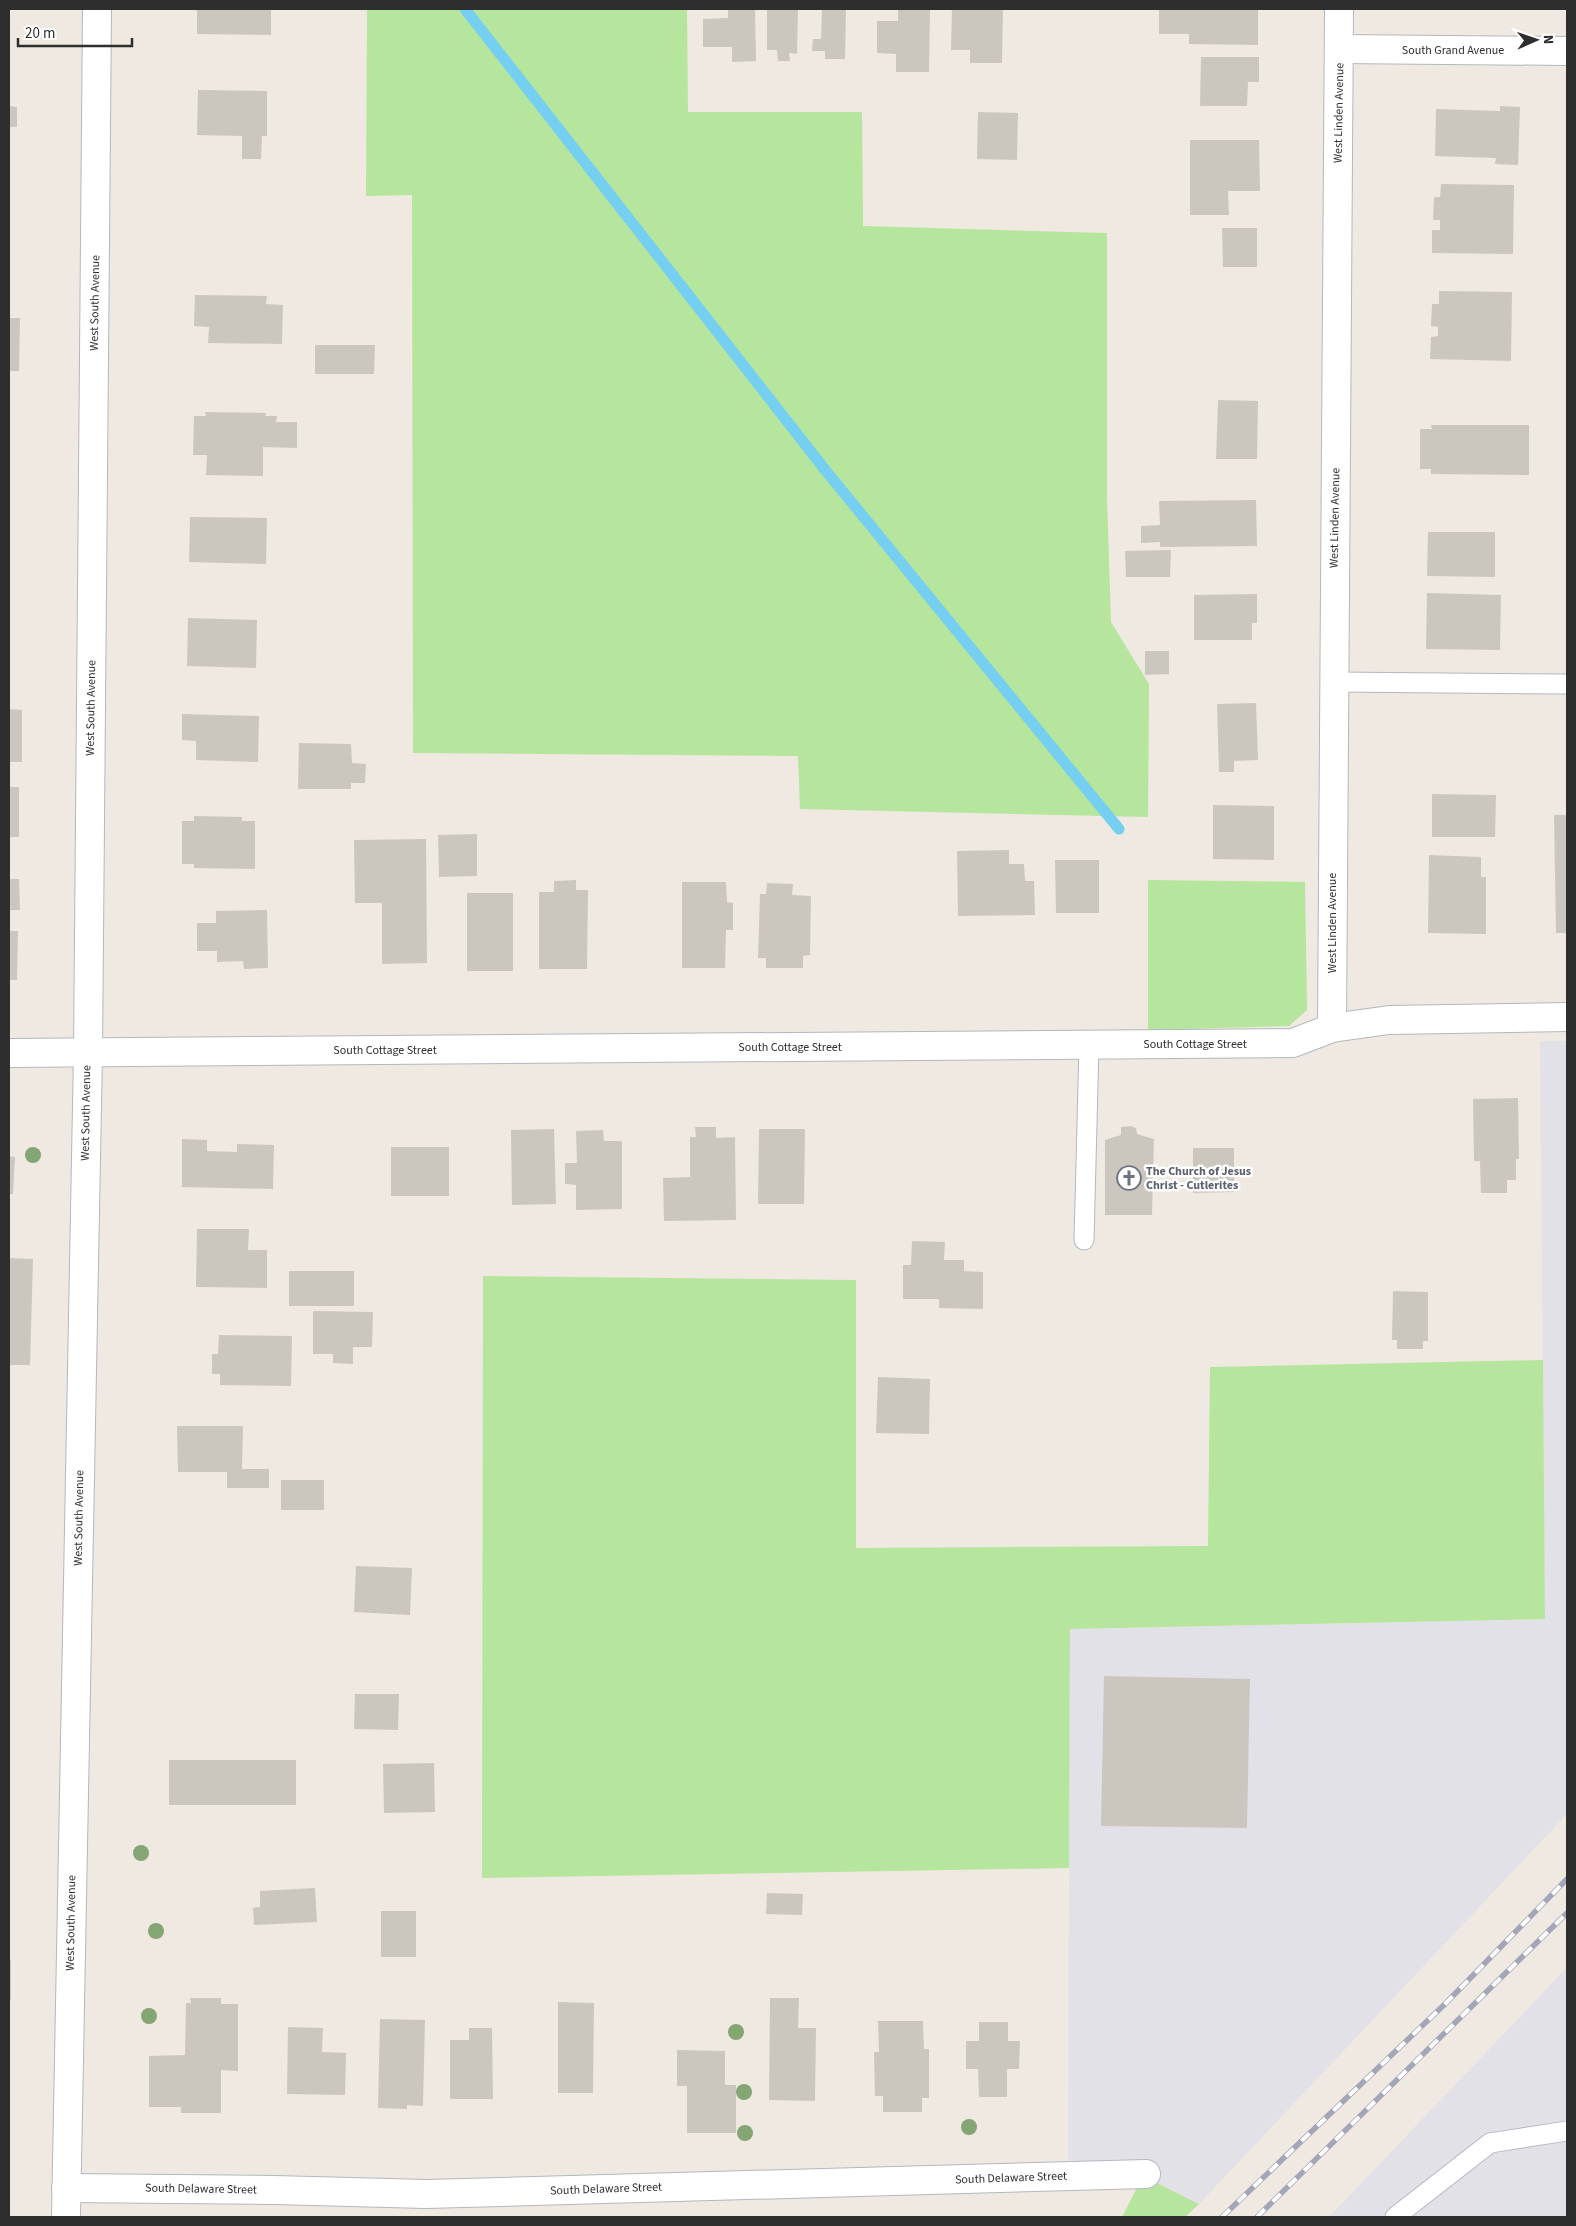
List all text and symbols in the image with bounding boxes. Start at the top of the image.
scale bar [18,15,131,47]
north arrow [1511,15,1561,65]
text: 20 m [25,23,55,44]
text: N [1538,35,1558,45]
street label: South Grand Avenue [1402,42,1504,59]
street label: West Linden Avenue [1330,63,1348,163]
street label: West South Avenue [86,255,104,351]
street label: West Linden Avenue [1326,468,1344,568]
street label: West South Avenue [82,660,100,756]
street label: West Linden Avenue [1324,873,1341,973]
street label: South Cottage Street [1143,1036,1247,1053]
street label: South Cottage Street [738,1039,842,1056]
street label: South Cottage Street [333,1042,437,1059]
street label: West South Avenue [77,1065,95,1161]
place label: The Church of Jesus Christ - Cutlerites [1146,1163,1251,1194]
church icon: The Church of Jesus Christ - Cutlerites [1116,1165,1142,1191]
street label: West South Avenue [70,1470,88,1566]
street label: West South Avenue [62,1875,80,1971]
street label: South Delaware Street [955,2168,1067,2188]
street label: South Delaware Street [550,2179,662,2199]
street label: South Delaware Street [145,2180,257,2198]

